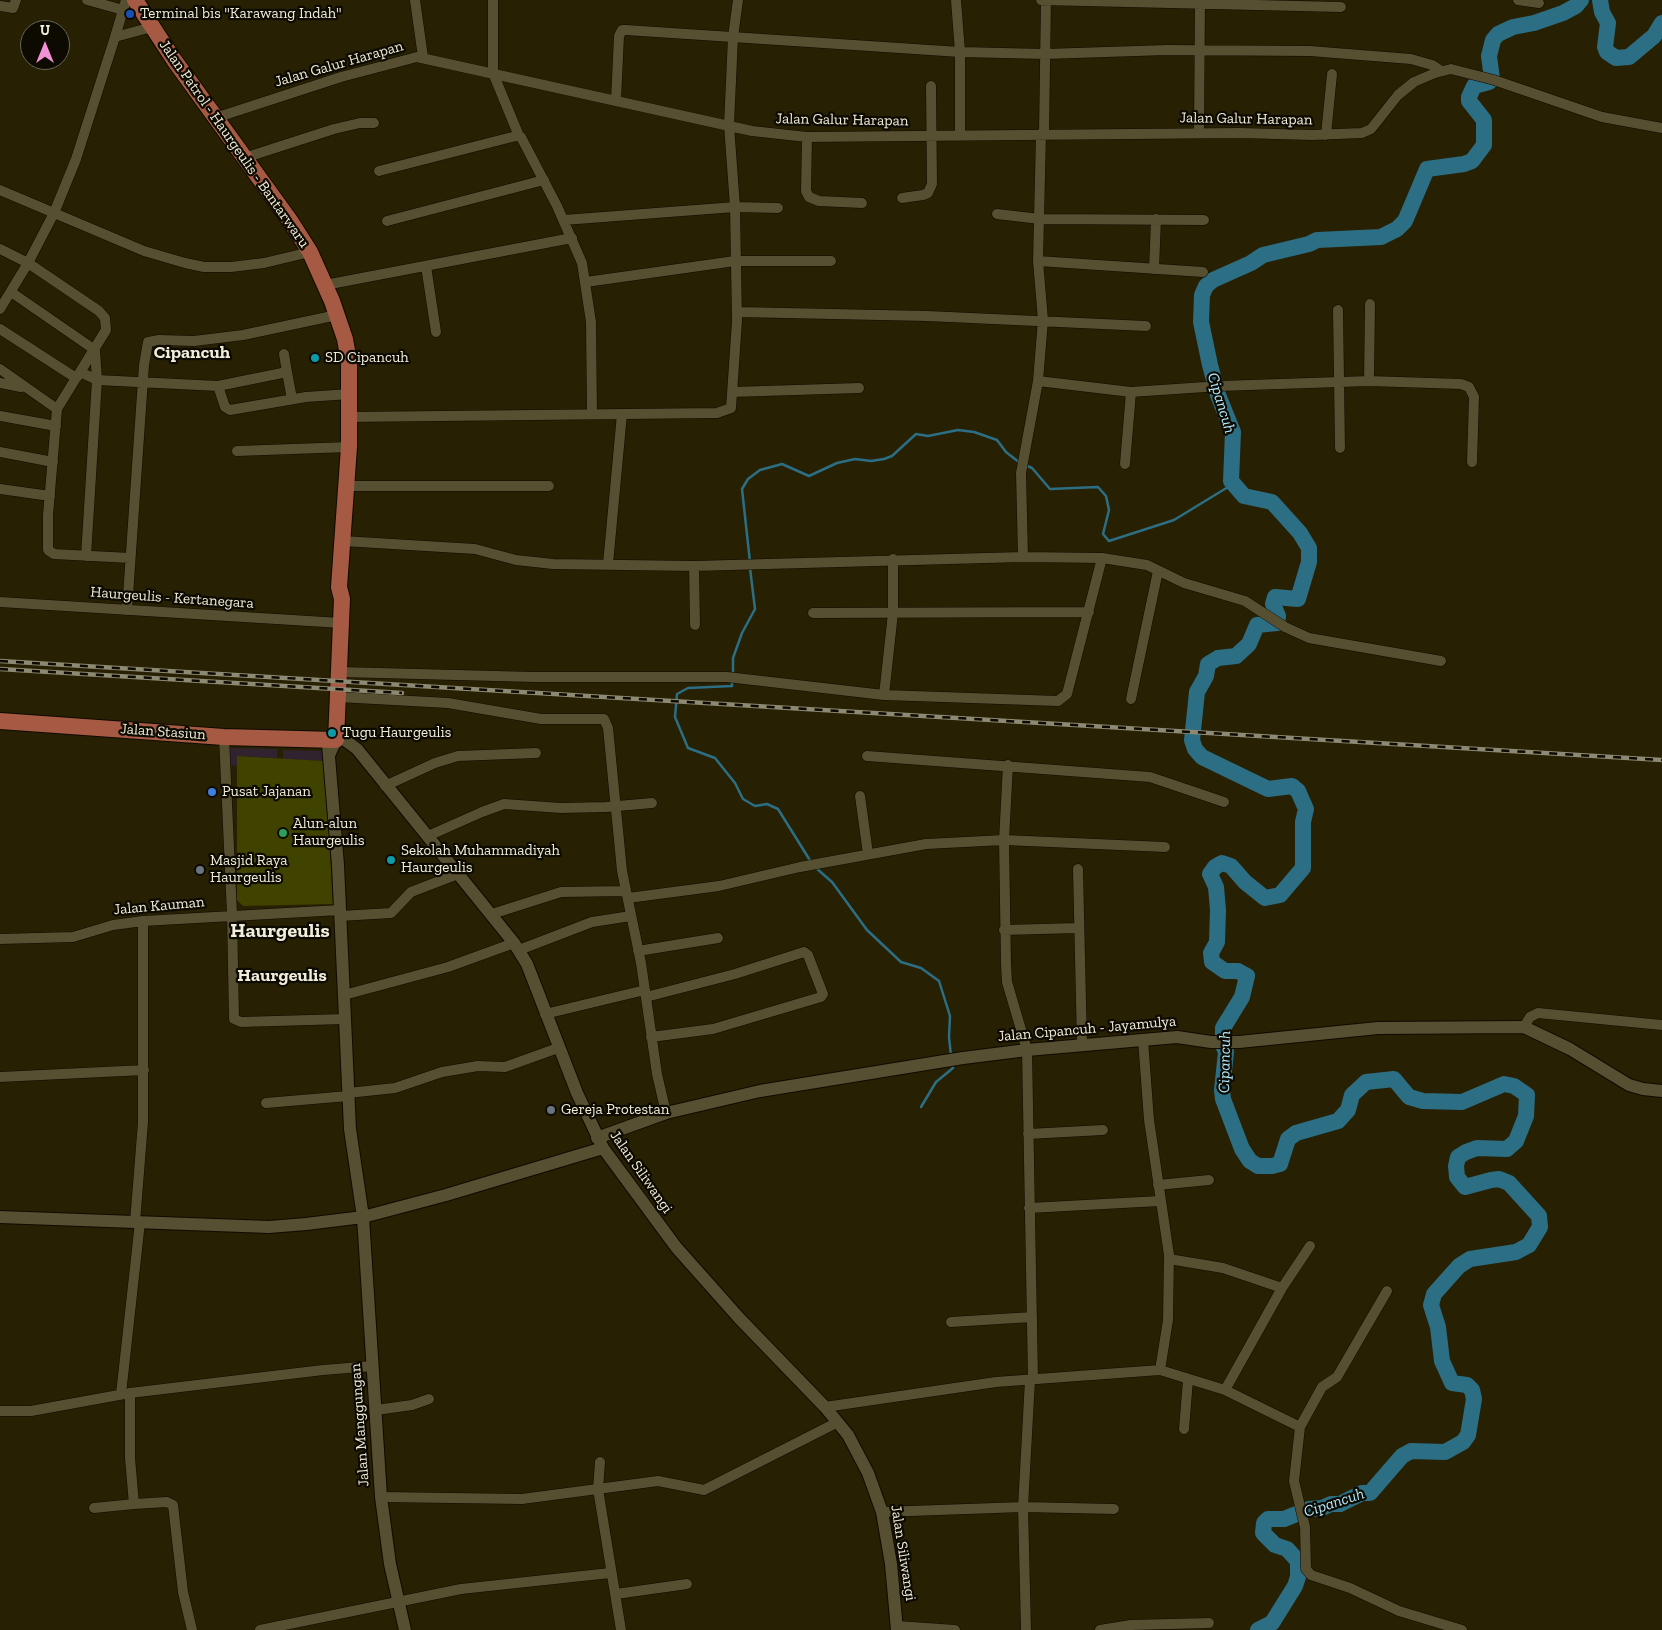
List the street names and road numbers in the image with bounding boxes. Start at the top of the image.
street label: Jalan Patrol - Haurgeulis - Bantarwaru [155,37,313,251]
street label: Jalan Galur Harapan [273,37,405,91]
street label: Jalan Galur Harapan [1180,109,1312,129]
street label: Jalan Galur Harapan [776,110,908,130]
street label: Haurgeulis - Kertanegara [90,583,254,613]
street label: Jalan Stasiun [120,720,206,744]
street label: Jalan Kauman [113,893,205,919]
street label: Jalan Cipancuh - Jayamulya [997,1012,1177,1046]
street label: Jalan Siliwangi [606,1127,676,1217]
street label: Jalan Manggungan [347,1363,373,1487]
street label: Jalan Siliwangi [887,1504,919,1602]

